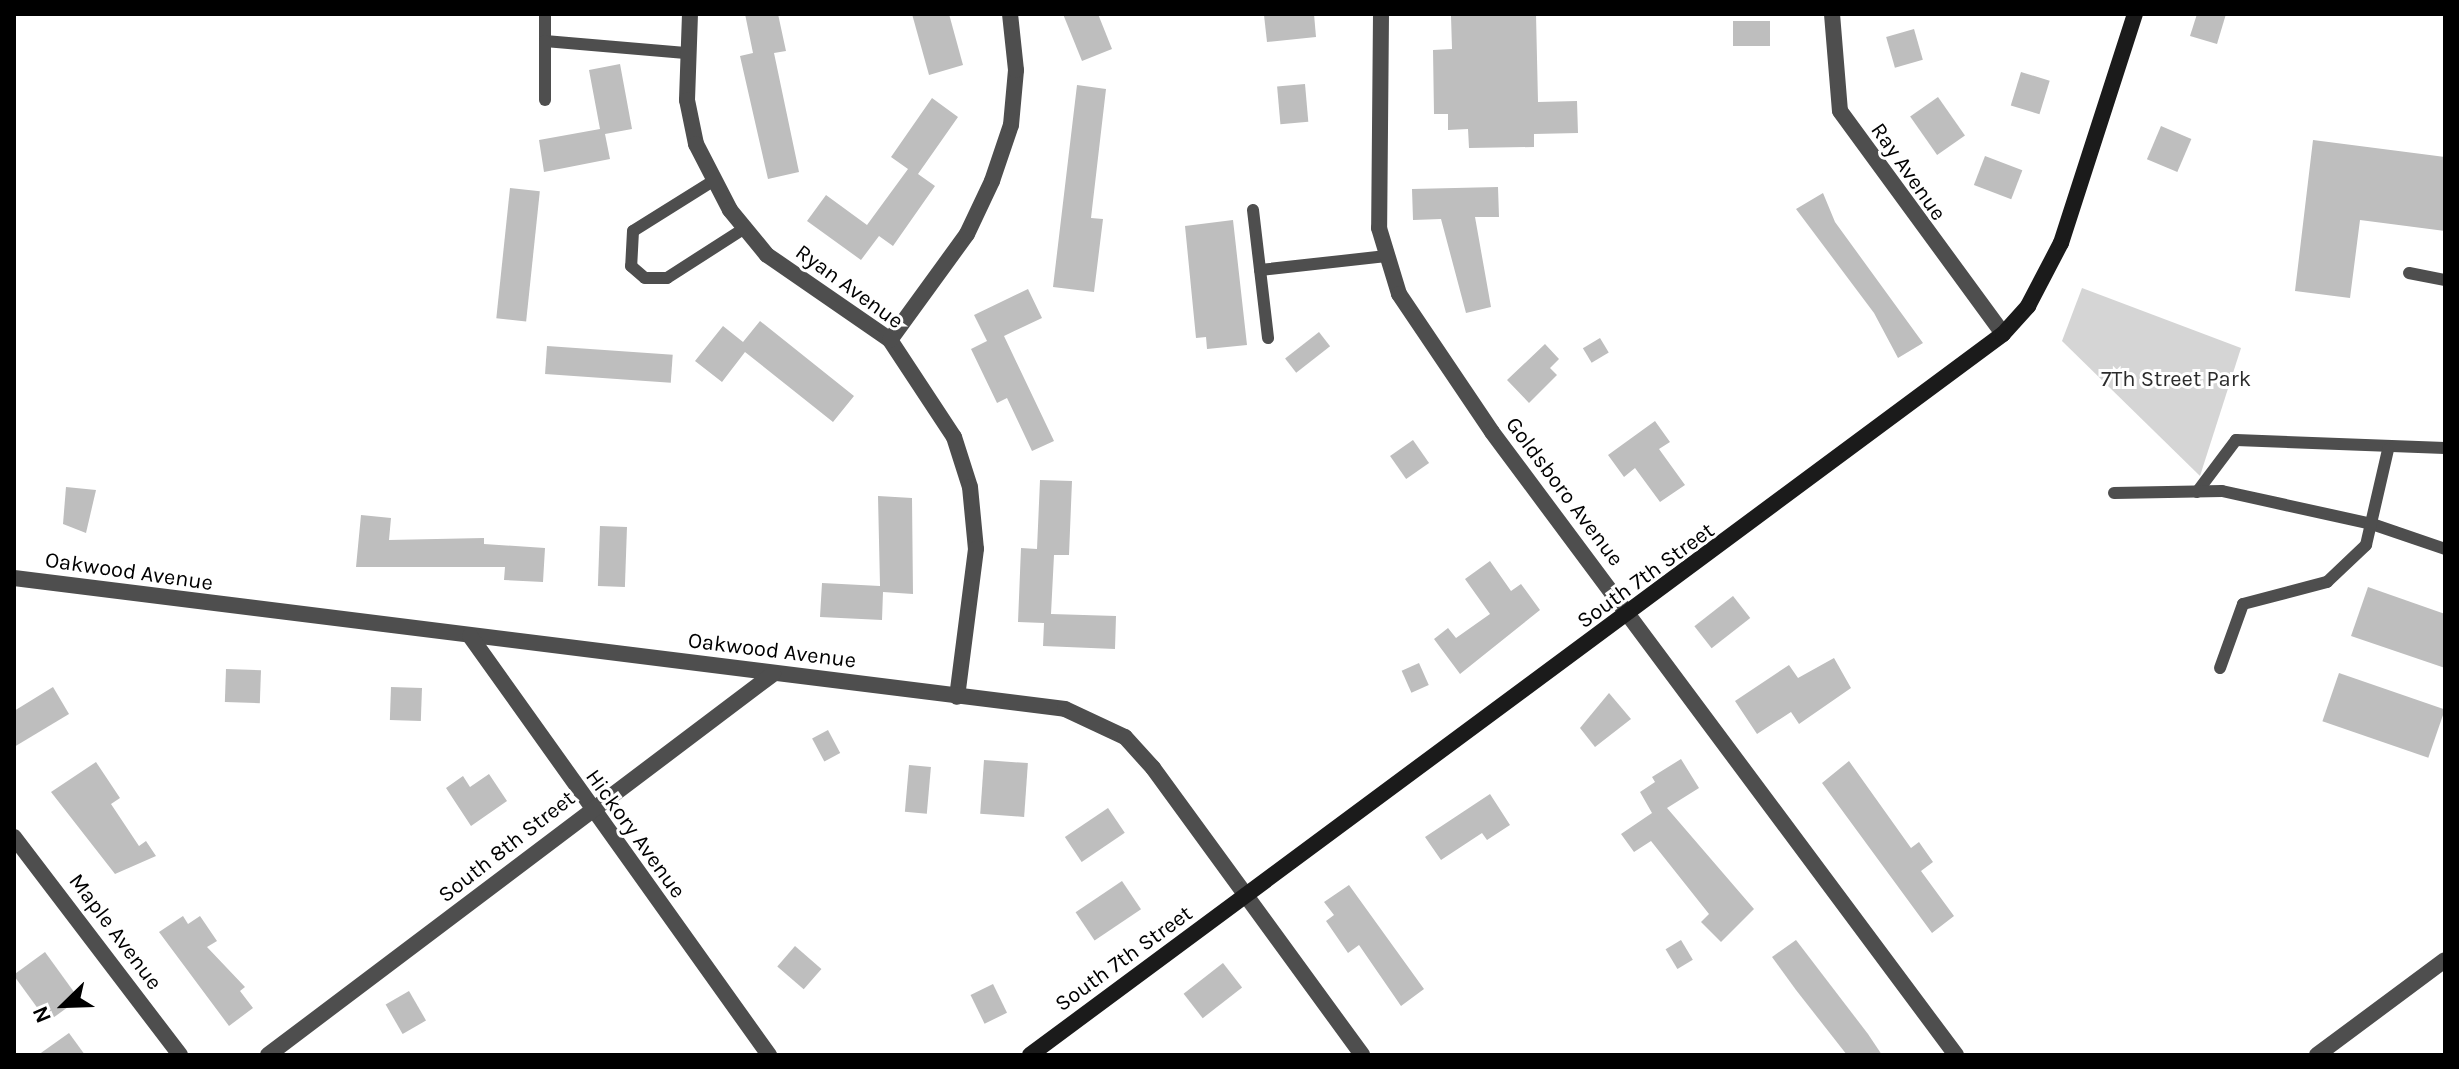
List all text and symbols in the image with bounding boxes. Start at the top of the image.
street label: Ray Avenue [1865,118,1951,226]
street label: Ryan Avenue [790,239,908,335]
park label: 7Th Street Park [2101,367,2251,393]
street label: Goldsboro Avenue [1499,412,1629,572]
street label: South 7th Street [1572,517,1720,635]
street label: Oakwood Avenue [43,547,215,597]
street label: Oakwood Avenue [686,628,858,674]
street label: Hickory Avenue [579,764,691,904]
street label: South 8th Street [433,785,581,909]
street label: Maple Avenue [63,869,167,995]
street label: South 7th Street [1050,900,1198,1018]
north arrow [24,965,104,1045]
text: N [27,1002,57,1027]

